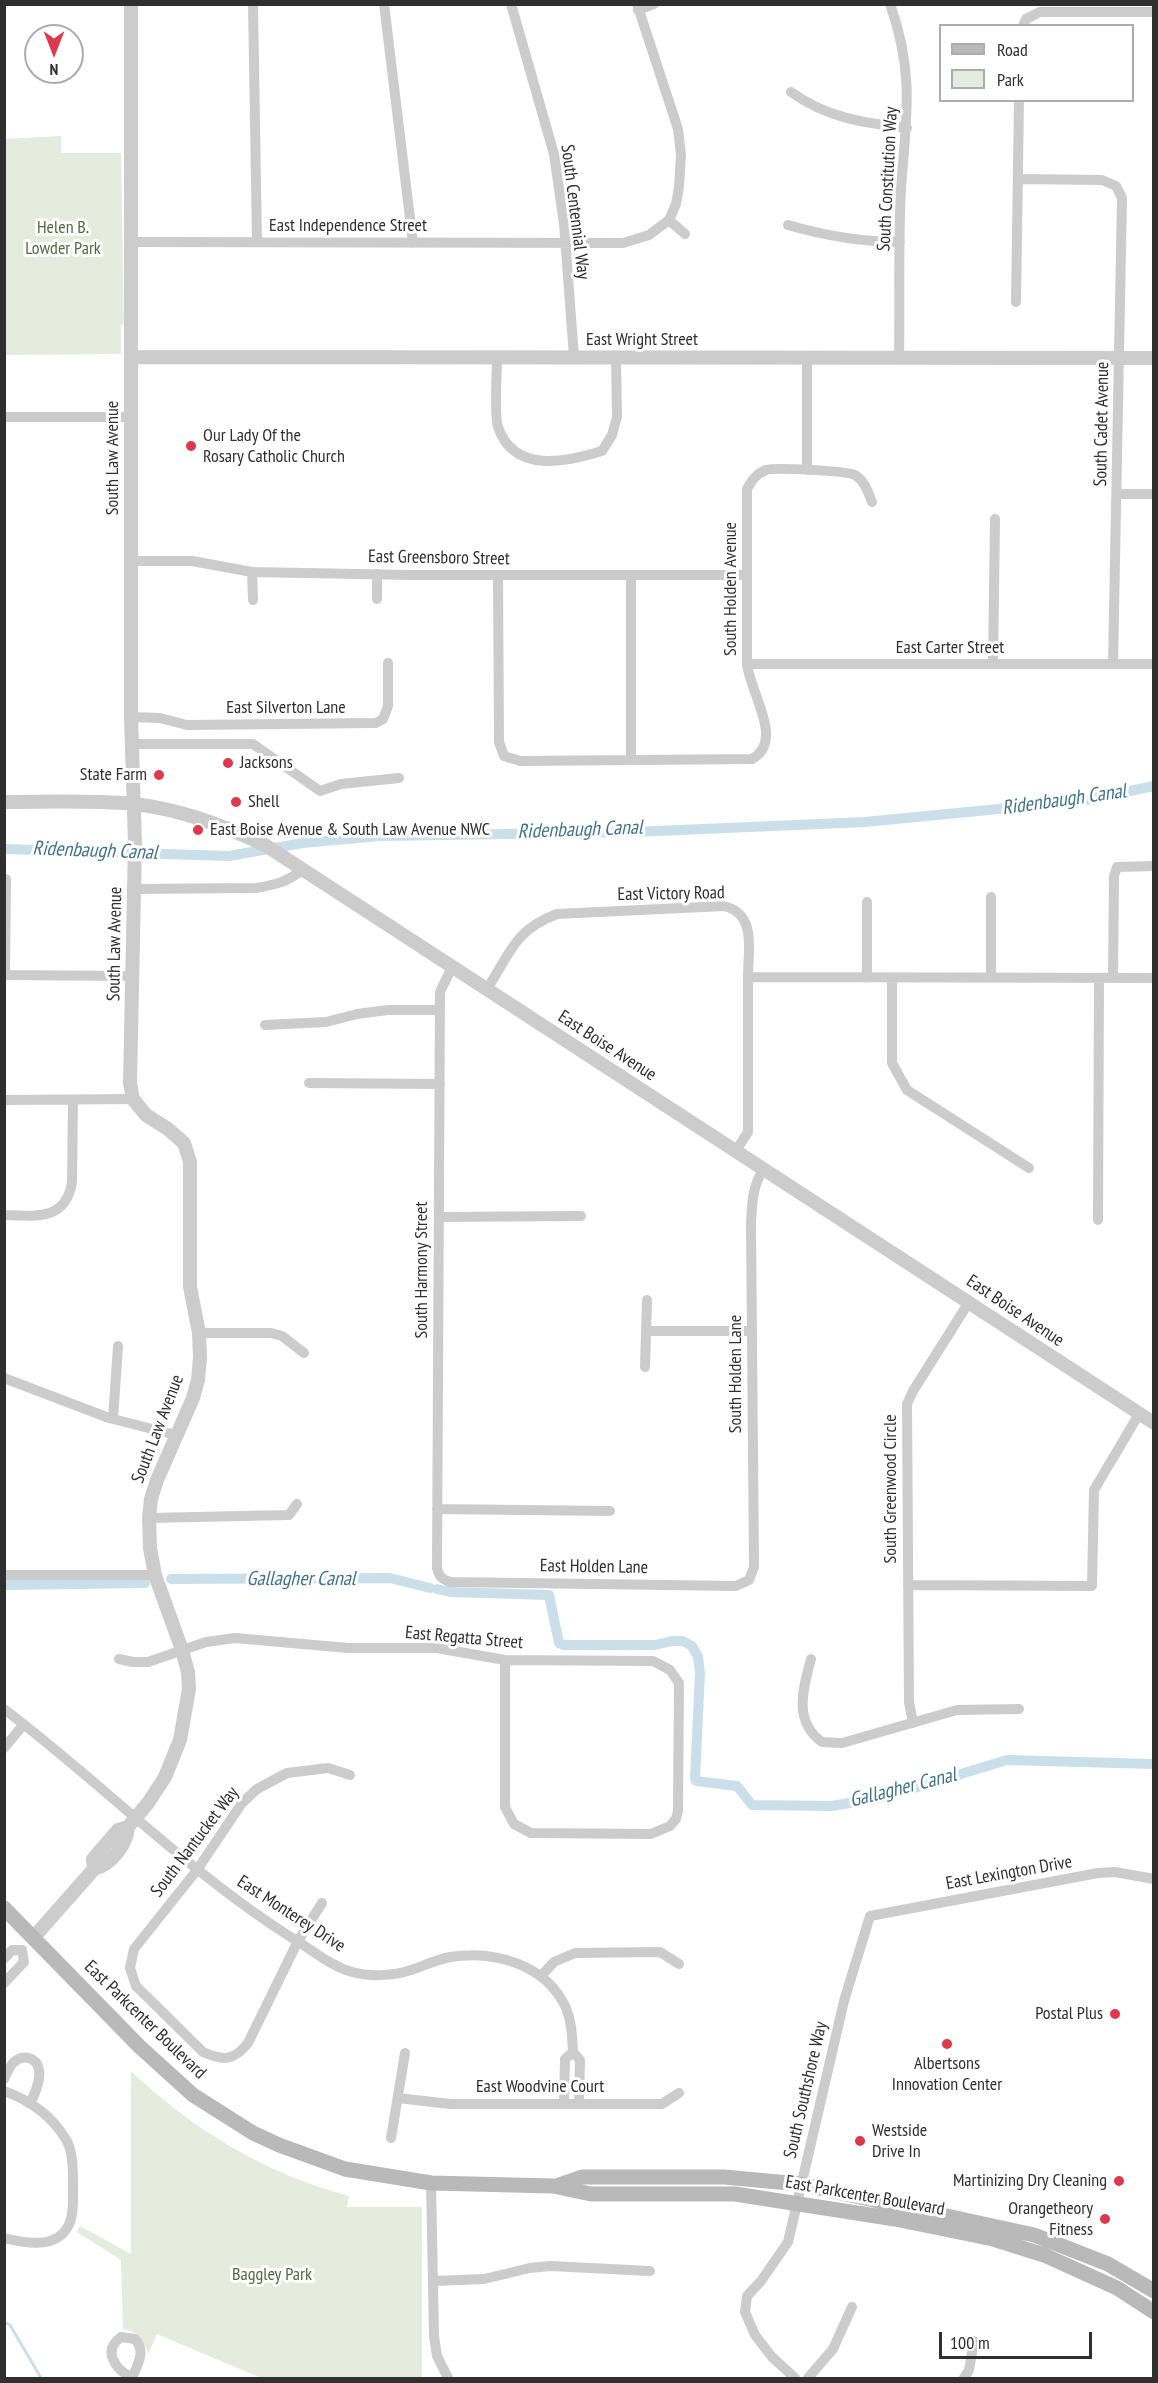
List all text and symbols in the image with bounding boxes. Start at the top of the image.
north arrow [24,24,84,84]
legend [939,24,1134,102]
text: Road [997,38,1028,61]
text: N [50,60,58,80]
text: Park [997,68,1024,91]
street label: South Constitution Way [873,106,903,252]
street label: South Centennial Way [556,143,594,281]
street label: East Independence Street [269,215,427,237]
park label: Helen B. Lowder Park [25,217,101,260]
street label: East Wright Street [586,329,698,351]
street label: South Cadet Avenue [1090,361,1114,487]
street label: South Law Avenue [102,401,124,515]
place label: Our Lady Of the Rosary Catholic Church [203,425,345,468]
marker: Our Lady Of the Rosary Catholic Church [184,439,198,453]
street label: South Holden Avenue [720,522,742,656]
street label: East Greensboro Street [368,546,510,570]
street label: East Carter Street [896,637,1004,659]
street label: East Silverton Lane [226,697,346,719]
place label: Jacksons [240,752,293,774]
marker: Jacksons [221,756,235,770]
place label: State Farm [80,764,147,786]
marker: State Farm [152,768,166,782]
water label: Ridenbaugh Canal [1000,779,1128,821]
place label: Shell [248,791,279,813]
marker: Shell [229,795,243,809]
water label: Ridenbaugh Canal [517,816,643,844]
place label: East Boise Avenue & South Law Avenue NWC [210,819,490,841]
marker: East Boise Avenue & South Law Avenue NWC [191,823,205,837]
water label: Ridenbaugh Canal [32,837,158,865]
street label: East Victory Road [617,882,725,906]
street label: South Law Avenue [103,887,127,1001]
street label: East Boise Avenue [554,1006,660,1086]
street label: South Harmony Street [411,1202,433,1338]
street label: East Boise Avenue [962,1271,1068,1351]
street label: South Holden Lane [725,1315,747,1433]
street label: South Law Avenue [127,1372,189,1486]
street label: South Greenwood Circle [880,1414,902,1564]
street label: East Holden Lane [540,1555,648,1579]
water label: Gallagher Canal [247,1567,355,1591]
street label: East Regatta Street [404,1622,524,1654]
water label: Gallagher Canal [847,1763,959,1813]
street label: South Nantucket Way [147,1783,243,1901]
street label: East Lexington Drive [944,1851,1074,1895]
street label: East Monterey Drive [233,1871,349,1957]
street label: East Parkcenter Boulevard [80,1956,210,2084]
place label: Postal Plus [1035,2003,1103,2025]
marker: Postal Plus [1108,2007,1122,2021]
street label: South Southshore Way [780,2020,832,2160]
marker: Albertsons Innovation Center [940,2037,954,2051]
place label: Albertsons Innovation Center [892,2053,1002,2096]
street label: East Woodvine Court [476,2076,604,2098]
place label: Westside Drive In [872,2120,927,2162]
marker: Westside Drive In [853,2134,867,2148]
place label: Martinizing Dry Cleaning [953,2170,1107,2192]
street label: East Parkcenter Boulevard [784,2171,946,2221]
marker: Martinizing Dry Cleaning [1112,2174,1126,2188]
place label: Orangetheory Fitness [1008,2198,1093,2240]
marker: Orangetheory Fitness [1098,2212,1112,2226]
park label: Baggley Park [232,2264,312,2286]
scale bar [942,2320,1095,2358]
text: 100 m [950,2331,990,2354]

